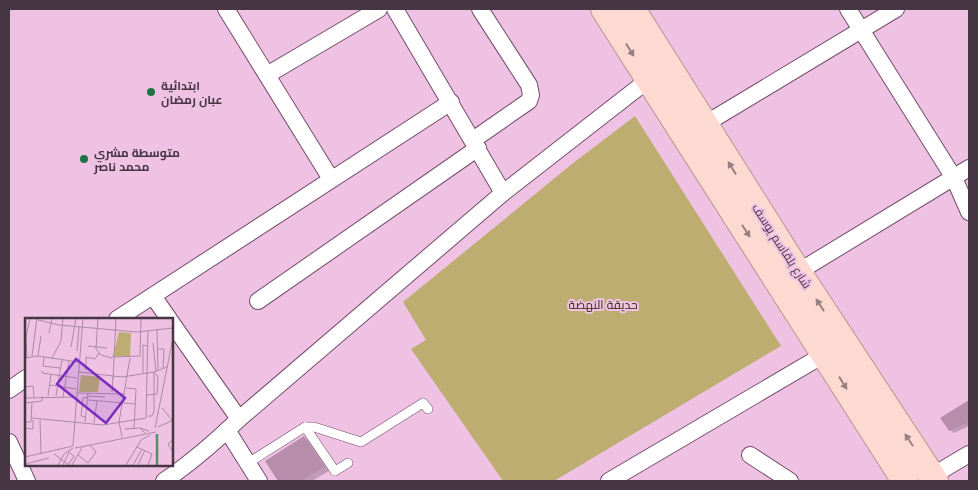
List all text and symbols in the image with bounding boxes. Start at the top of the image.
one-way arrow [625,44,635,57]
place label: ابتدائية عبان رمضان [161,77,222,108]
marker: ابتدائية عبان رمضان [145,86,157,98]
place label: متوسطة مشري محمد ناصر [93,144,180,175]
marker: متوسطة مشري محمد ناصر [78,153,90,165]
one-way arrow [728,161,737,174]
street label: شارع بلقاسم يوسف [748,200,816,292]
one-way arrow [741,225,750,238]
park label: حديقة النهضة [568,296,638,313]
one-way arrow [815,298,824,311]
inset map [25,318,172,465]
one-way arrow [838,376,847,389]
one-way arrow [904,434,914,447]

